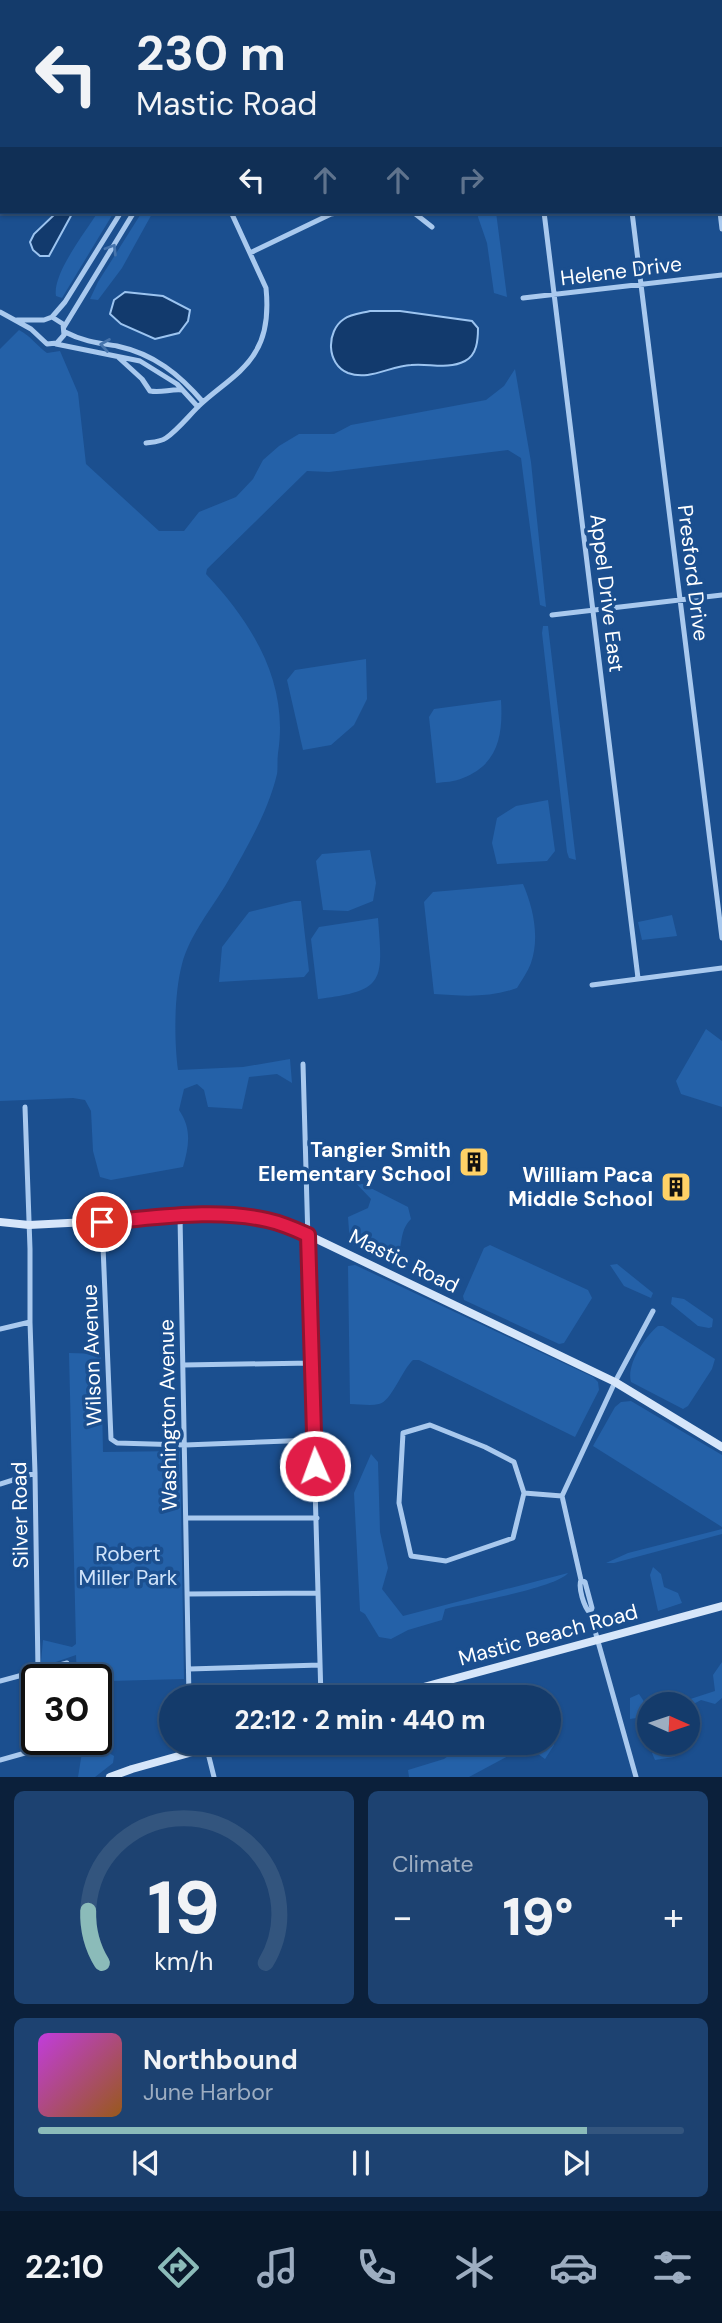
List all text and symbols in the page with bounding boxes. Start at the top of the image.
text: 230 m [136,21,286,85]
icon: left [21,28,112,119]
text: Mastic Road [136,83,317,125]
icon: left [233,161,271,199]
icon: ahead [306,161,344,199]
icon: ahead [379,161,417,199]
icon: right [452,161,490,199]
one-way arrow [104,243,117,256]
street label: Helene Drive [559,250,683,292]
one-way arrow [99,337,111,352]
street label: Presford Drive [671,503,715,643]
street label: Appel Drive East [583,512,631,674]
place label: Tangier Smith Elementary School [258,1136,451,1188]
building icon: Tangier Smith Elementary School [457,1145,491,1179]
place label: William Paca Middle School [508,1161,653,1213]
building icon: William Paca Middle School [659,1170,693,1204]
pin [72,1192,132,1252]
icon: arrive [83,1203,121,1241]
street label: Mastic Road [344,1222,464,1300]
street label: Wilson Avenue [76,1283,108,1426]
street label: Washington Avenue [152,1319,184,1511]
position arrow [278,1429,352,1503]
street label: Silver Road [5,1461,35,1569]
park label: Robert Miller Park [79,1540,178,1592]
street label: Mastic Beach Road [455,1598,641,1672]
speed limit sign: 30 [21,1664,112,1755]
north arrow [637,1692,700,1755]
map controls [637,1692,700,1755]
text: 22:12 · 2 min · 440 m [234,1703,486,1737]
text: Climate [392,1849,474,1879]
text: 19 [148,1862,220,1957]
text: 19° [502,1883,574,1951]
text: − [392,1892,413,1942]
text: + [663,1892,684,1942]
text: km/h [154,1945,214,1978]
text: Northbound [143,2043,298,2077]
text: June Harbor [143,2077,273,2107]
icon: previous [127,2144,165,2182]
icon: pause [342,2144,380,2182]
icon: next [557,2144,595,2182]
icon: directions [154,2243,203,2292]
icon: music [253,2243,302,2292]
icon: phone [352,2243,401,2292]
icon: climate [450,2243,499,2292]
icon: car [549,2243,598,2292]
icon: filters [648,2243,697,2292]
text: 22:10 [25,2246,104,2288]

